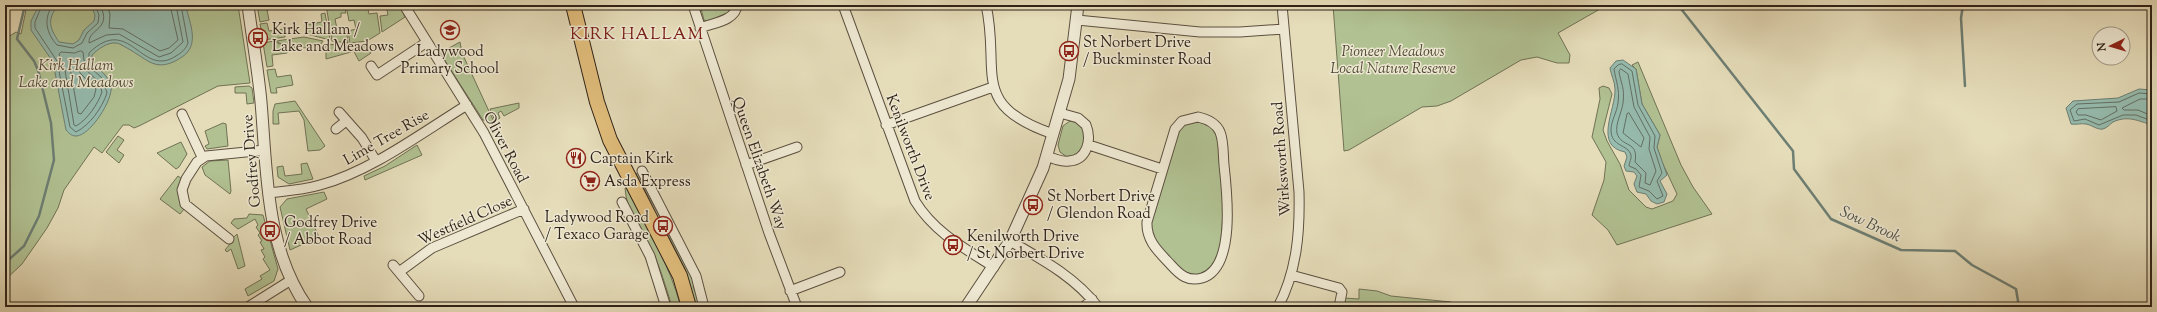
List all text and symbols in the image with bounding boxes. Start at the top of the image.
school or university icon: Ladywood Primary School [439,19,461,41]
place label: Kirk Hallam / Lake and Meadows [272,20,394,58]
district label: KIRK HALLAM [570,23,704,47]
north arrow [2091,26,2131,66]
bus stop icon: Kirk Hallam / Lake and Meadows [247,27,269,49]
place label: St Norbert Drive / Buckminster Road [1083,33,1212,71]
bus stop icon: St Norbert Drive / Buckminster Road [1058,40,1080,62]
text: N [2094,41,2110,53]
place label: Ladywood Primary School [401,42,499,80]
park label: Pioneer Meadows Local Nature Reserve [1330,42,1456,80]
park label: Kirk Hallam Lake and Meadows [19,56,133,94]
street label: Kenilworth Drive [880,91,940,204]
street label: Queen Elizabeth Way [726,94,791,233]
street label: Wirksworth Road [1268,100,1297,217]
street label: Lime Tree Rise [340,105,433,171]
street label: Oliver Road [477,108,533,188]
street label: Godfrey Drive [238,113,267,208]
restaurant icon: Captain Kirk [565,147,587,169]
place label: Captain Kirk [590,149,674,170]
supermarket icon: Asda Express [579,170,601,192]
place label: Asda Express [604,172,691,193]
place label: St Norbert Drive / Glendon Road [1047,187,1155,225]
street label: Westfield Close [415,191,516,252]
bus stop icon: St Norbert Drive / Glendon Road [1022,194,1044,216]
water label: Sow Brook [1836,201,1904,249]
place label: Ladywood Road / Texaco Garage [545,208,650,246]
place label: Godfrey Drive / Abbot Road [284,213,377,251]
bus stop icon: Ladywood Road / Texaco Garage [652,215,674,237]
bus stop icon: Godfrey Drive / Abbot Road [259,220,281,242]
place label: Kenilworth Drive / St Norbert Drive [967,227,1084,265]
bus stop icon: Kenilworth Drive / St Norbert Drive [942,234,964,256]

